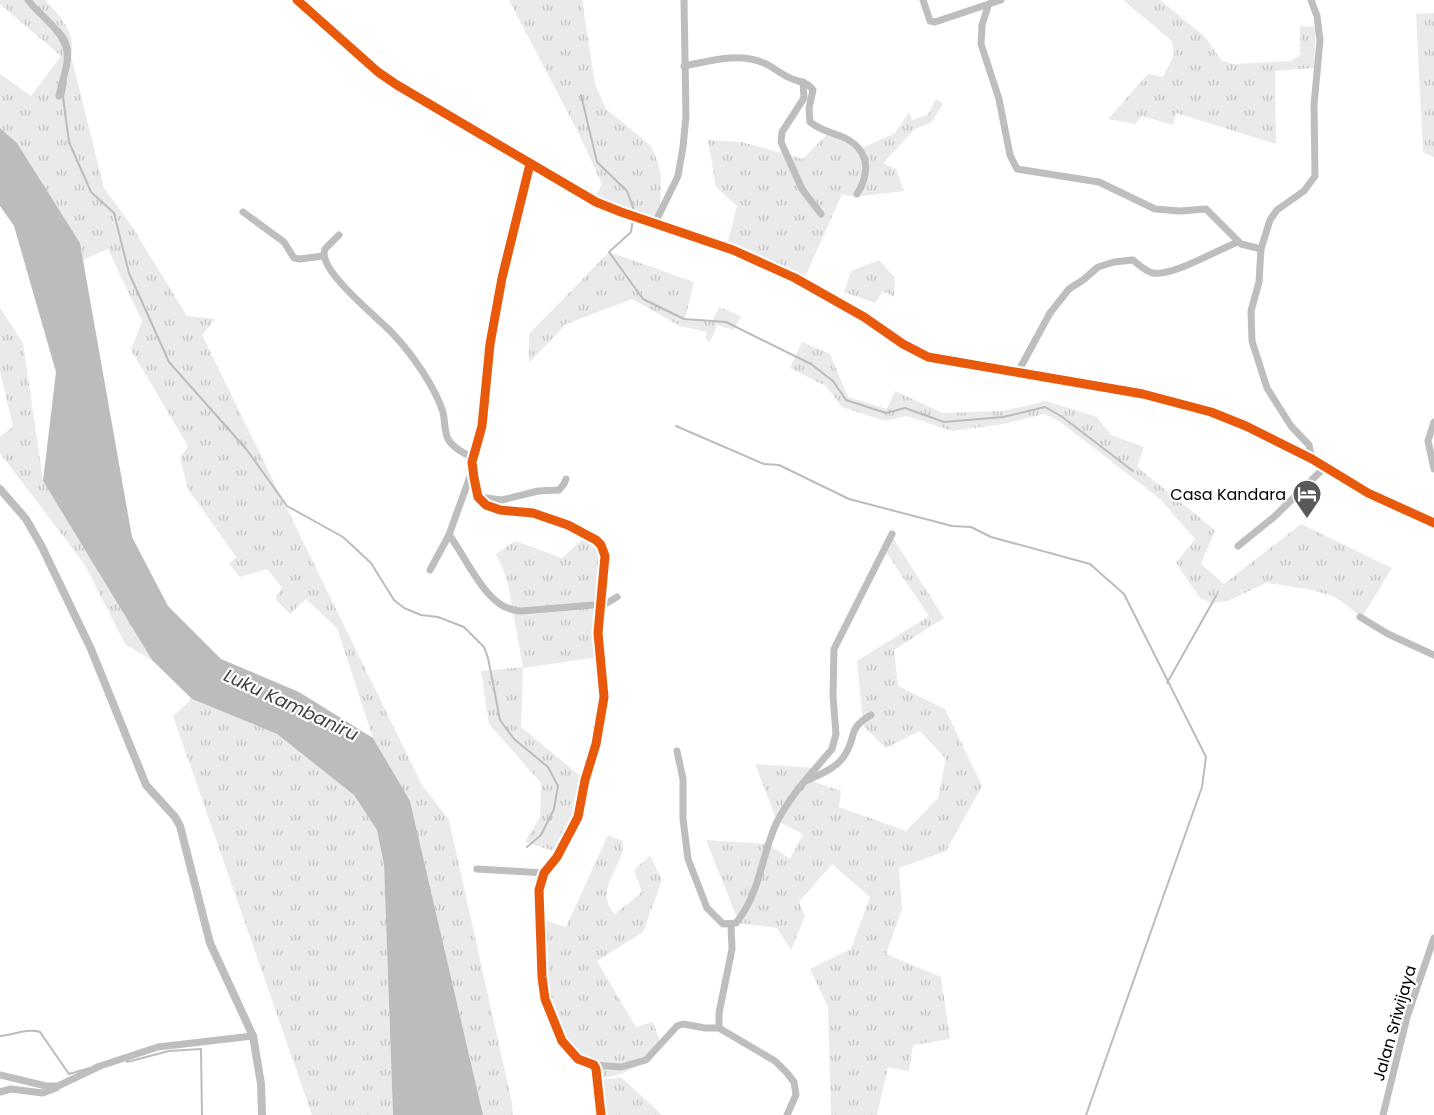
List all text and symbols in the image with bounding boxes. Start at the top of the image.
hotel icon: Casa Kandara [1291,478,1323,520]
place label: Casa Kandara [1170,483,1286,506]
water label: Luku Kambaniru [220,662,362,747]
street label: Jalan Sriwijaya [1367,963,1422,1084]

